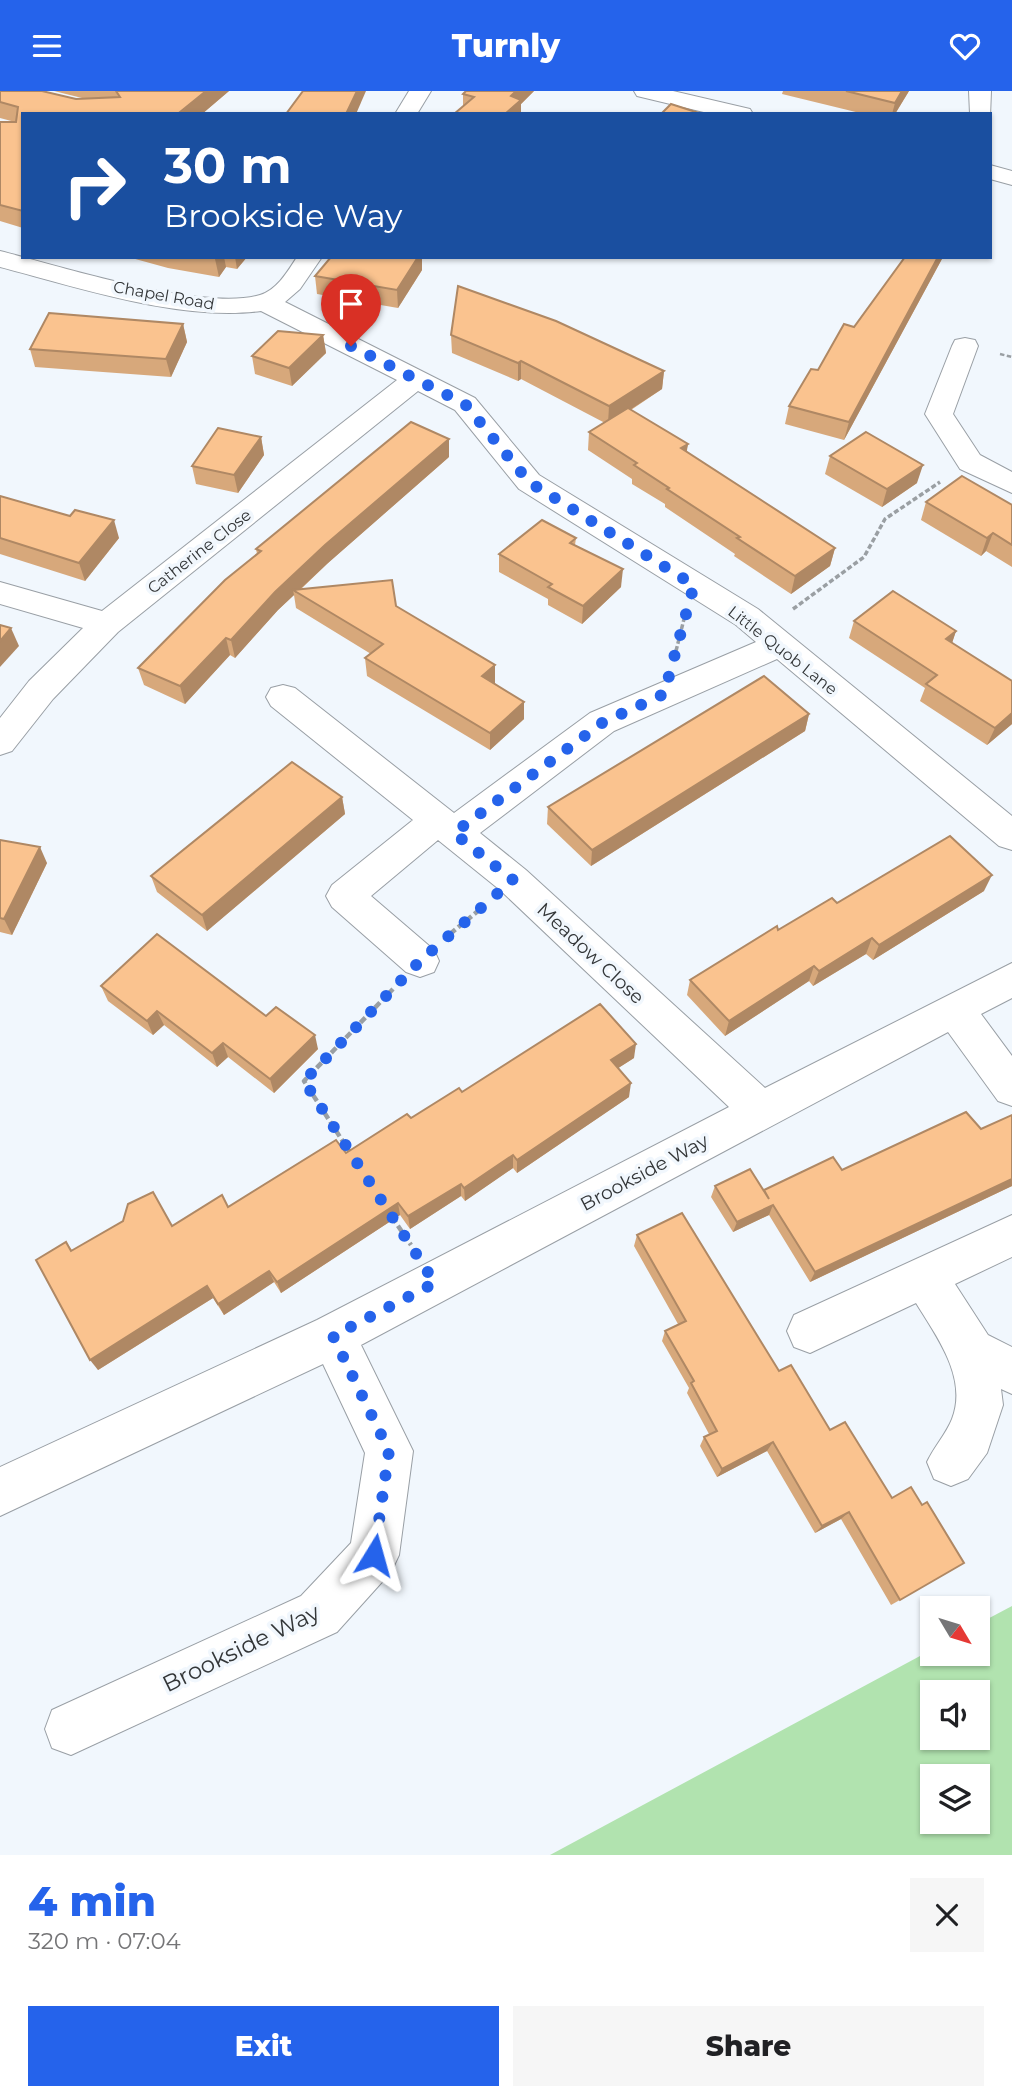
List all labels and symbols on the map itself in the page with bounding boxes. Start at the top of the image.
pin [321,274,381,346]
street label: Chapel Road [112,277,216,314]
street label: Catherine Close [144,505,255,598]
street label: Little Quob Lane [724,602,841,699]
street label: Meadow Close [532,898,649,1009]
street label: Brookside Way [576,1129,713,1216]
position arrow [337,1518,411,1592]
north arrow [920,1596,990,1666]
street label: Brookside Way [158,1598,325,1698]

